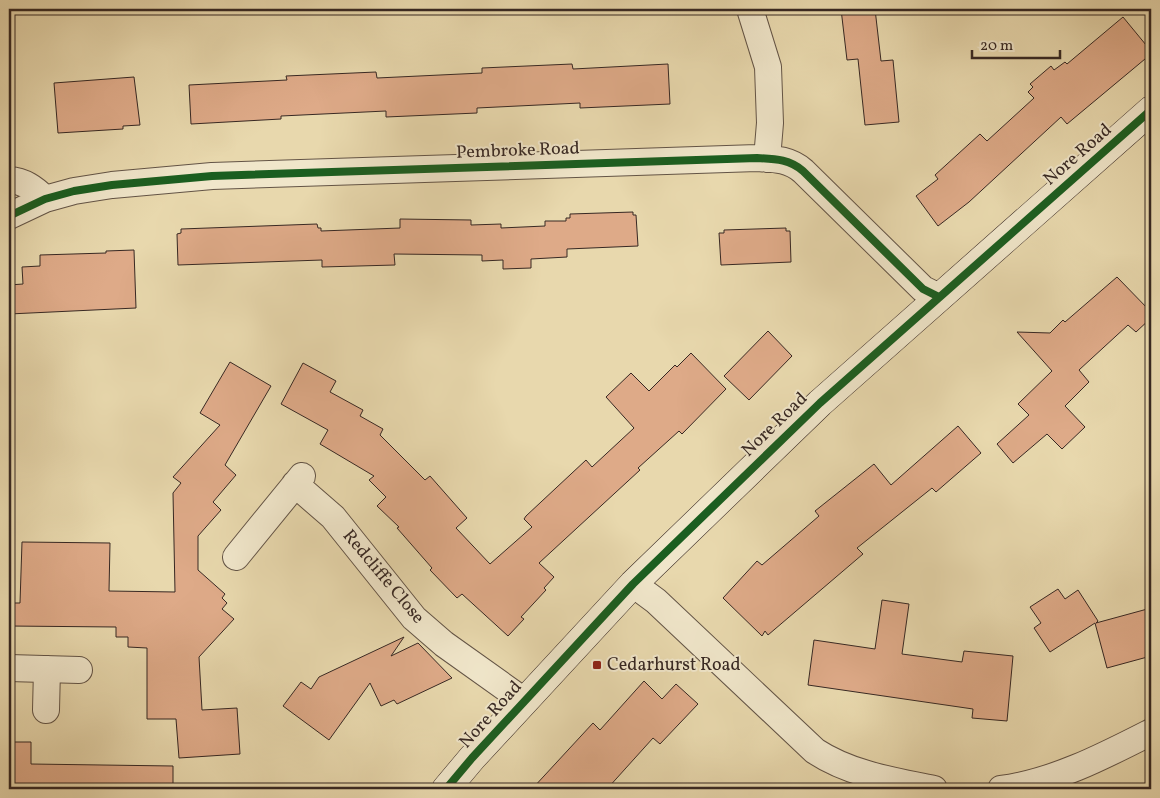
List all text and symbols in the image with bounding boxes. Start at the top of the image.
scale bar [972,28,1060,60]
text: 20 m [980,36,1013,57]
street label: Nore Road [1038,118,1118,192]
street label: Pembroke Road [456,136,580,166]
street label: Nore Road [736,387,814,463]
street label: Redcliffe Close [336,524,430,630]
place label: Cedarhurst Road [607,653,741,678]
marker: Cedarhurst Road [591,659,603,671]
street label: Nore Road [454,676,528,754]

